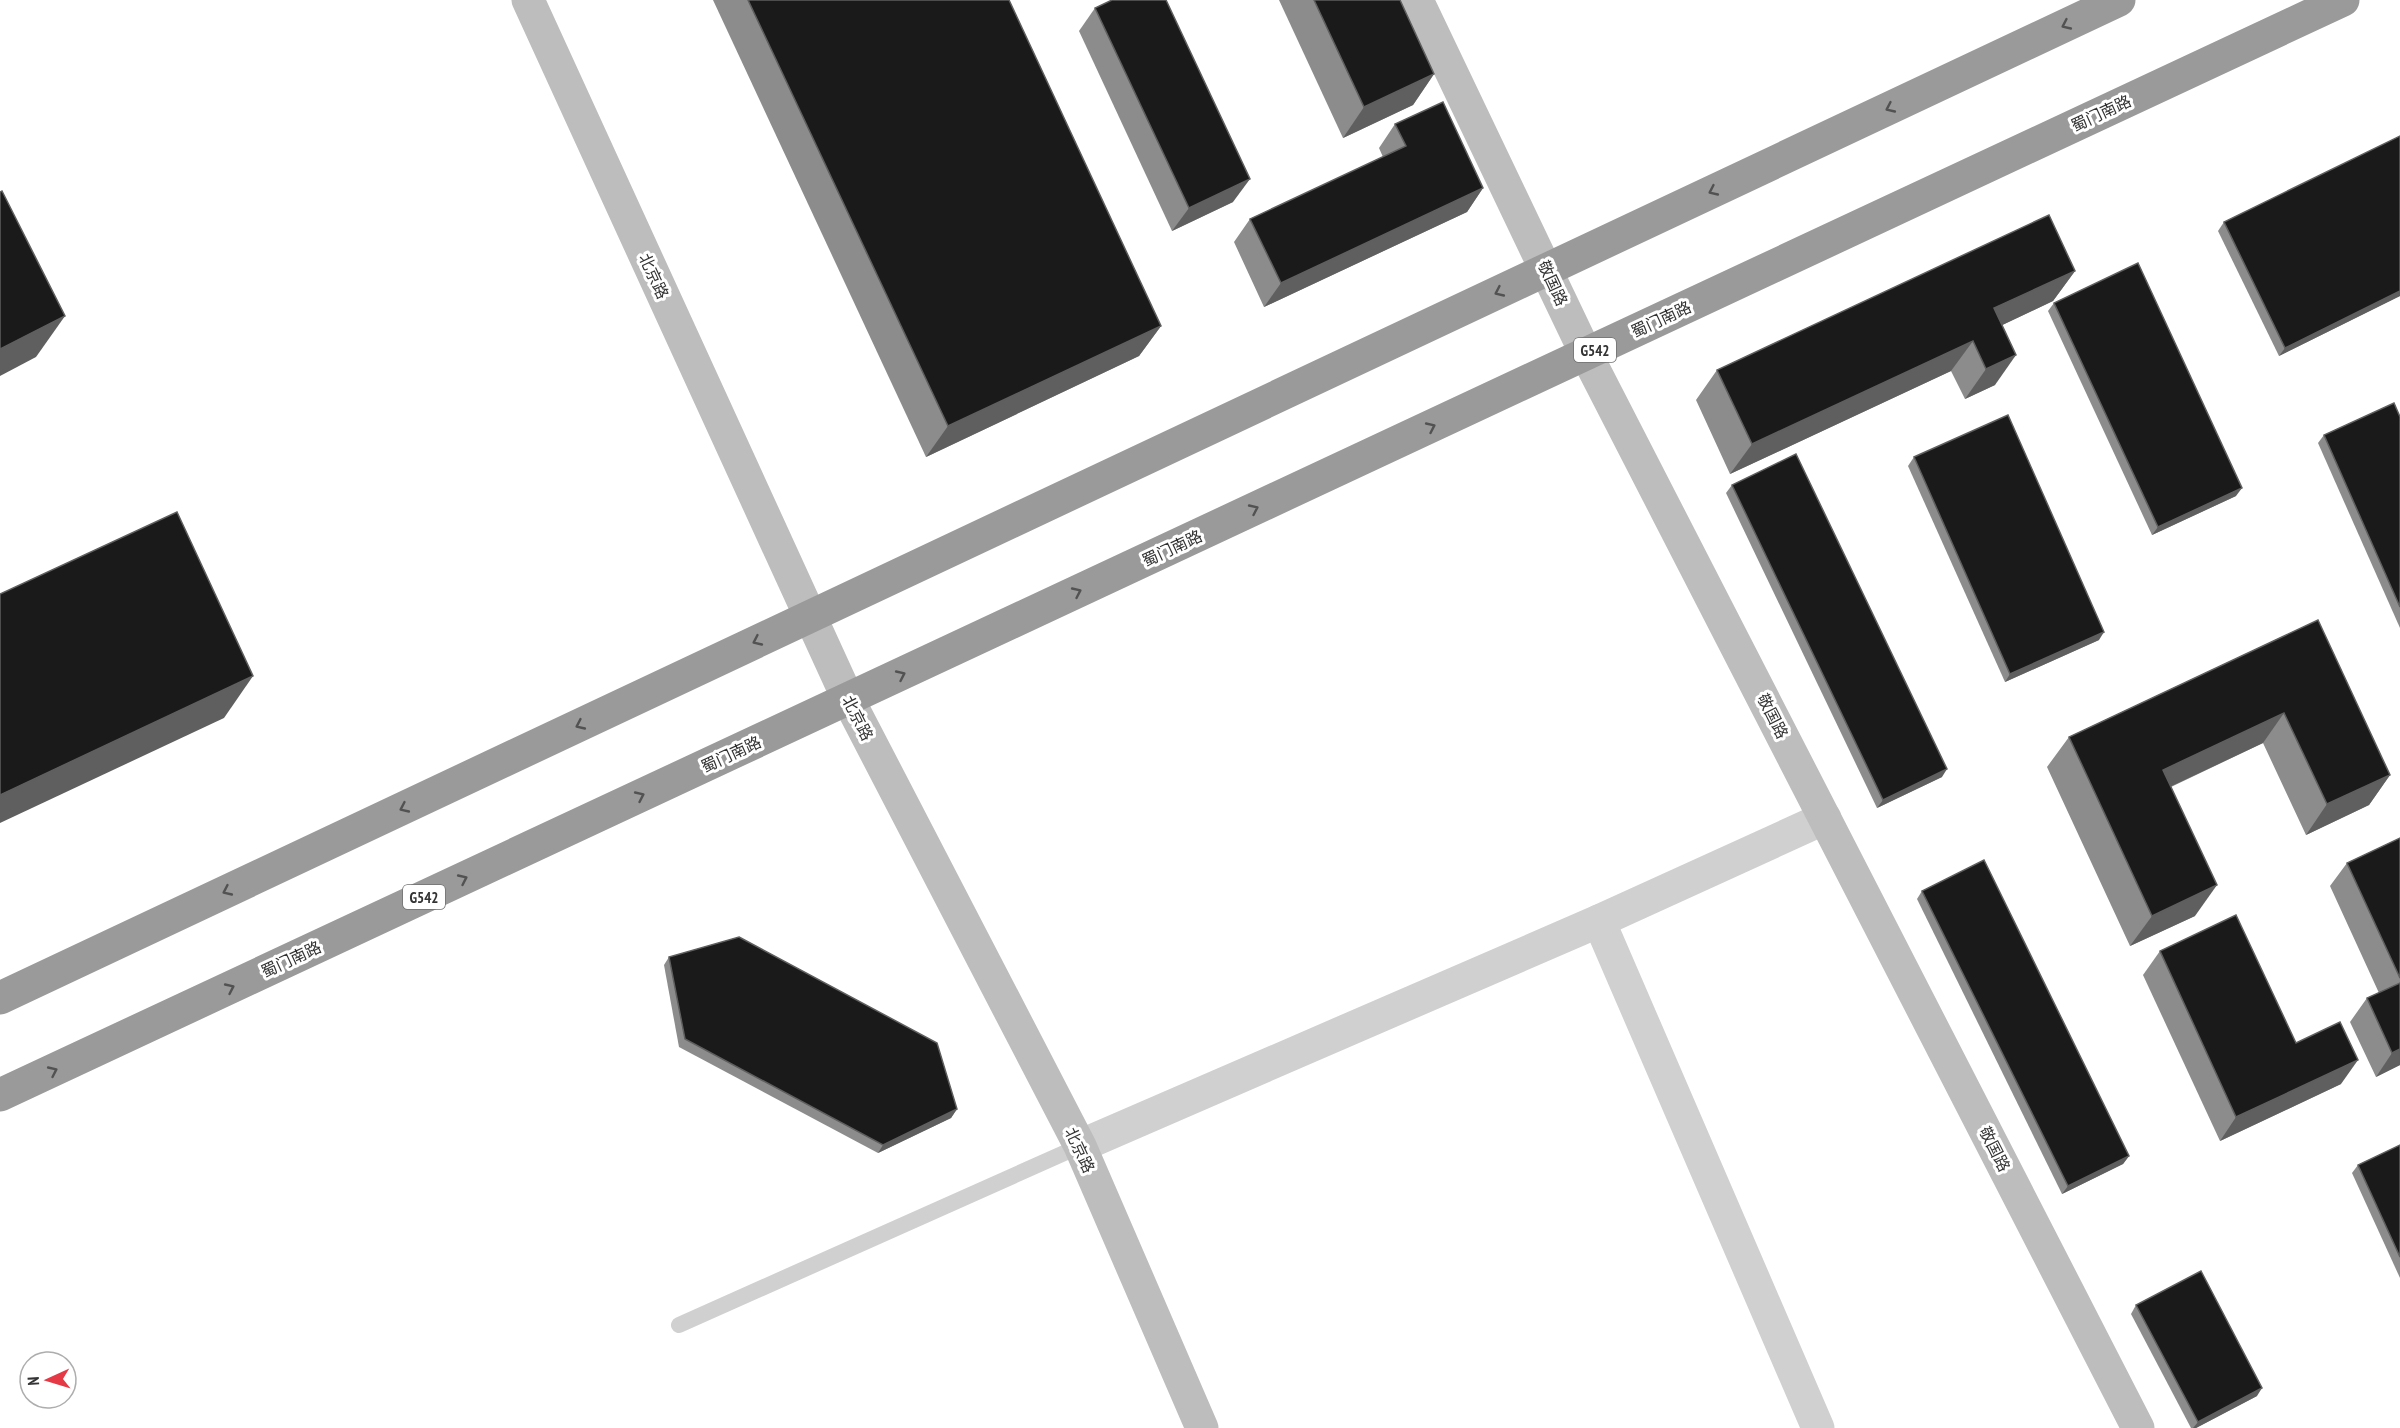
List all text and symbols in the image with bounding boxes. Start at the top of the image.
one-way arrow [2062,17,2073,29]
street label: 蜀门南路 [2068,90,2134,136]
one-way arrow [1885,100,1896,112]
one-way arrow [1709,183,1720,195]
street label: 北京路 [635,250,673,302]
street label: 敬国路 [1534,257,1572,309]
one-way arrow [1494,284,1505,296]
street label: 蜀门南路 [1628,296,1694,342]
road number: G542 [1574,338,1616,362]
one-way arrow [1424,422,1435,434]
one-way arrow [1247,505,1258,517]
street label: 蜀门南路 [1139,525,1205,571]
one-way arrow [1071,587,1082,599]
one-way arrow [752,634,763,646]
one-way arrow [894,670,905,682]
street label: 敬国路 [1753,690,1793,742]
street label: 北京路 [838,692,878,744]
one-way arrow [576,717,587,729]
street label: 蜀门南路 [698,731,764,777]
one-way arrow [634,792,645,804]
one-way arrow [399,800,410,812]
one-way arrow [457,874,468,886]
one-way arrow [223,883,234,895]
road number: G542 [403,885,445,909]
street label: 蜀门南路 [258,936,324,982]
one-way arrow [223,984,234,996]
one-way arrow [47,1066,58,1078]
street label: 敬国路 [1975,1123,2015,1175]
street label: 北京路 [1061,1124,1099,1176]
north arrow [18,1350,78,1410]
text: N [23,1376,43,1386]

